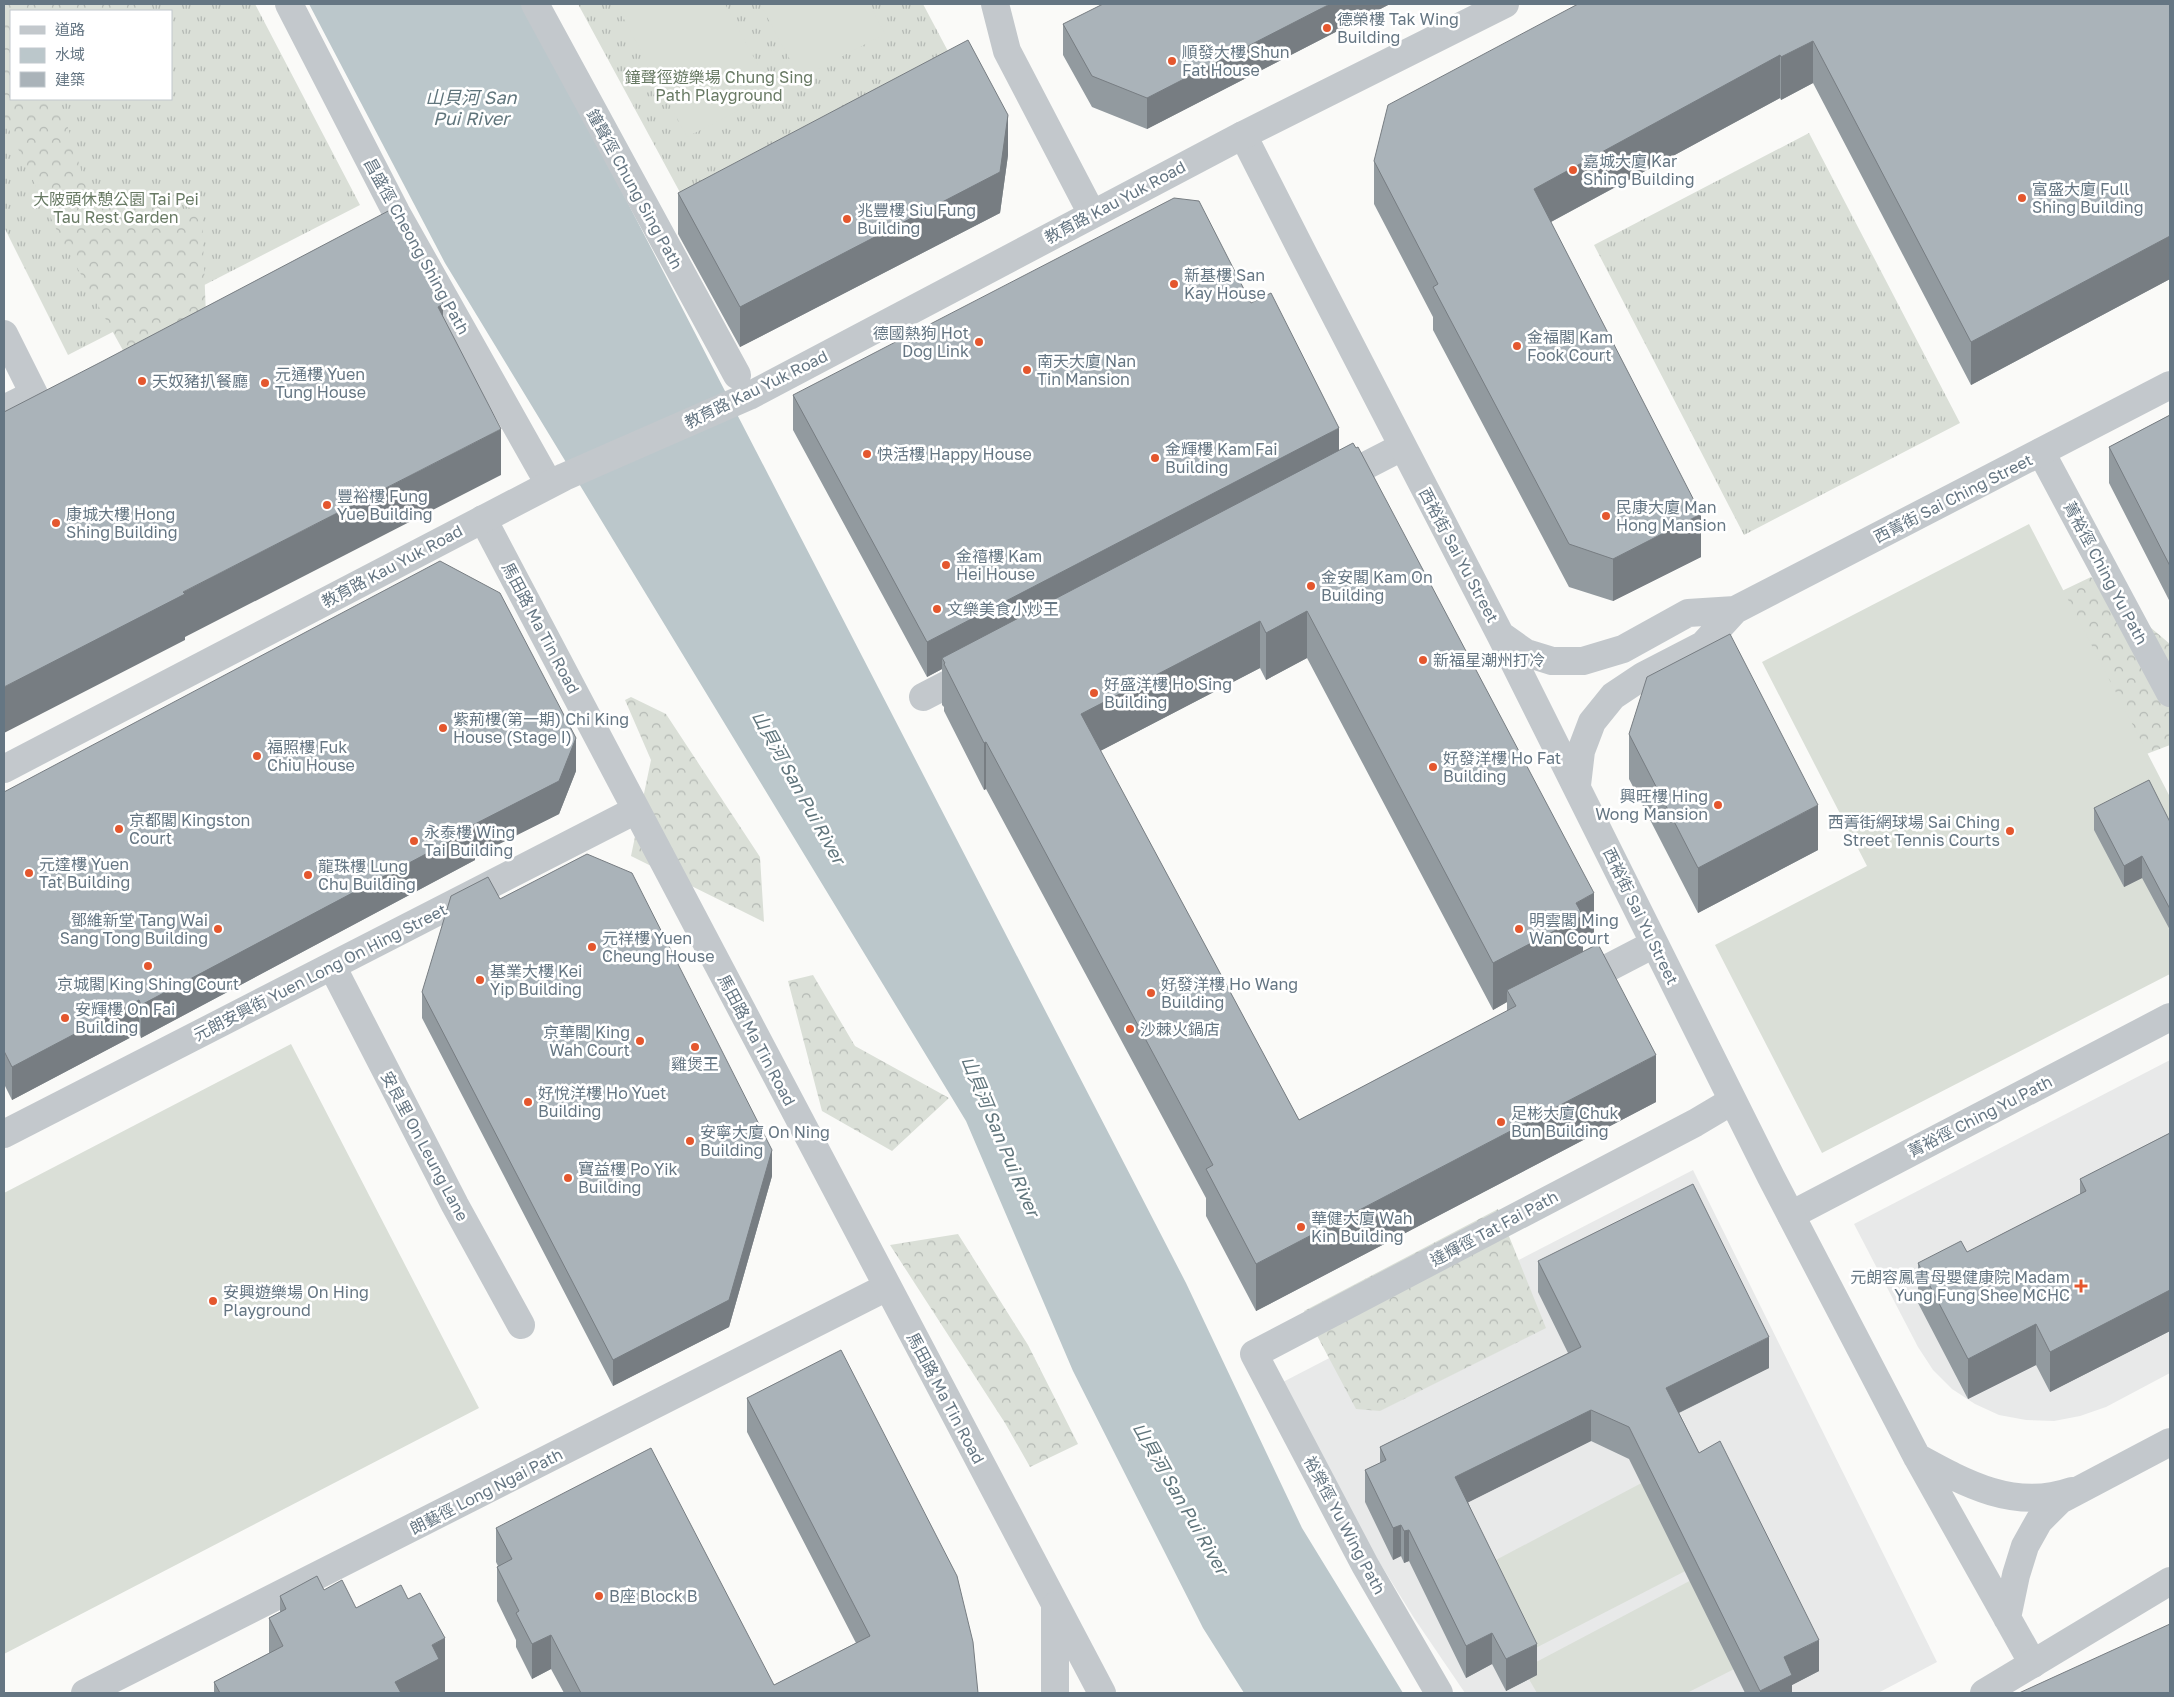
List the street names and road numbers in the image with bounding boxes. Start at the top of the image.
street label: 鐘聲徑 Chung Sing Path [583,106,687,272]
street label: 昌盛徑 Cheong Shing Path [360,154,474,338]
street label: 教育路 Kau Yuk Road [1041,156,1189,248]
street label: 教育路 Kau Yuk Road [681,346,831,432]
street label: 西菁街 Sai Ching Street [1870,449,2036,547]
street label: 西裕街 Sai Yu Street [1415,484,1503,626]
street label: 菁裕徑 Ching Yu Path [2060,498,2152,648]
street label: 教育路 Kau Yuk Road [318,520,466,612]
street label: 馬田路 Ma Tin Road [498,559,584,697]
street label: 西裕街 Sai Yu Street [1599,844,1683,988]
street label: 元朗安興街 Yuen Long On Hing Street [190,899,450,1045]
street label: 馬田路 Ma Tin Road [714,971,800,1109]
street label: 安良里 On Leung Lane [377,1068,473,1224]
street label: 菁裕徑 Ching Yu Path [1905,1071,2055,1161]
street label: 達輝徑 Tat Fai Path [1427,1186,1561,1270]
street label: 馬田路 Ma Tin Road [903,1329,989,1467]
street label: 朗藝徑 Long Ngai Path [406,1444,566,1538]
street label: 裕榮徑 Yu Wing Path [1300,1452,1390,1598]

